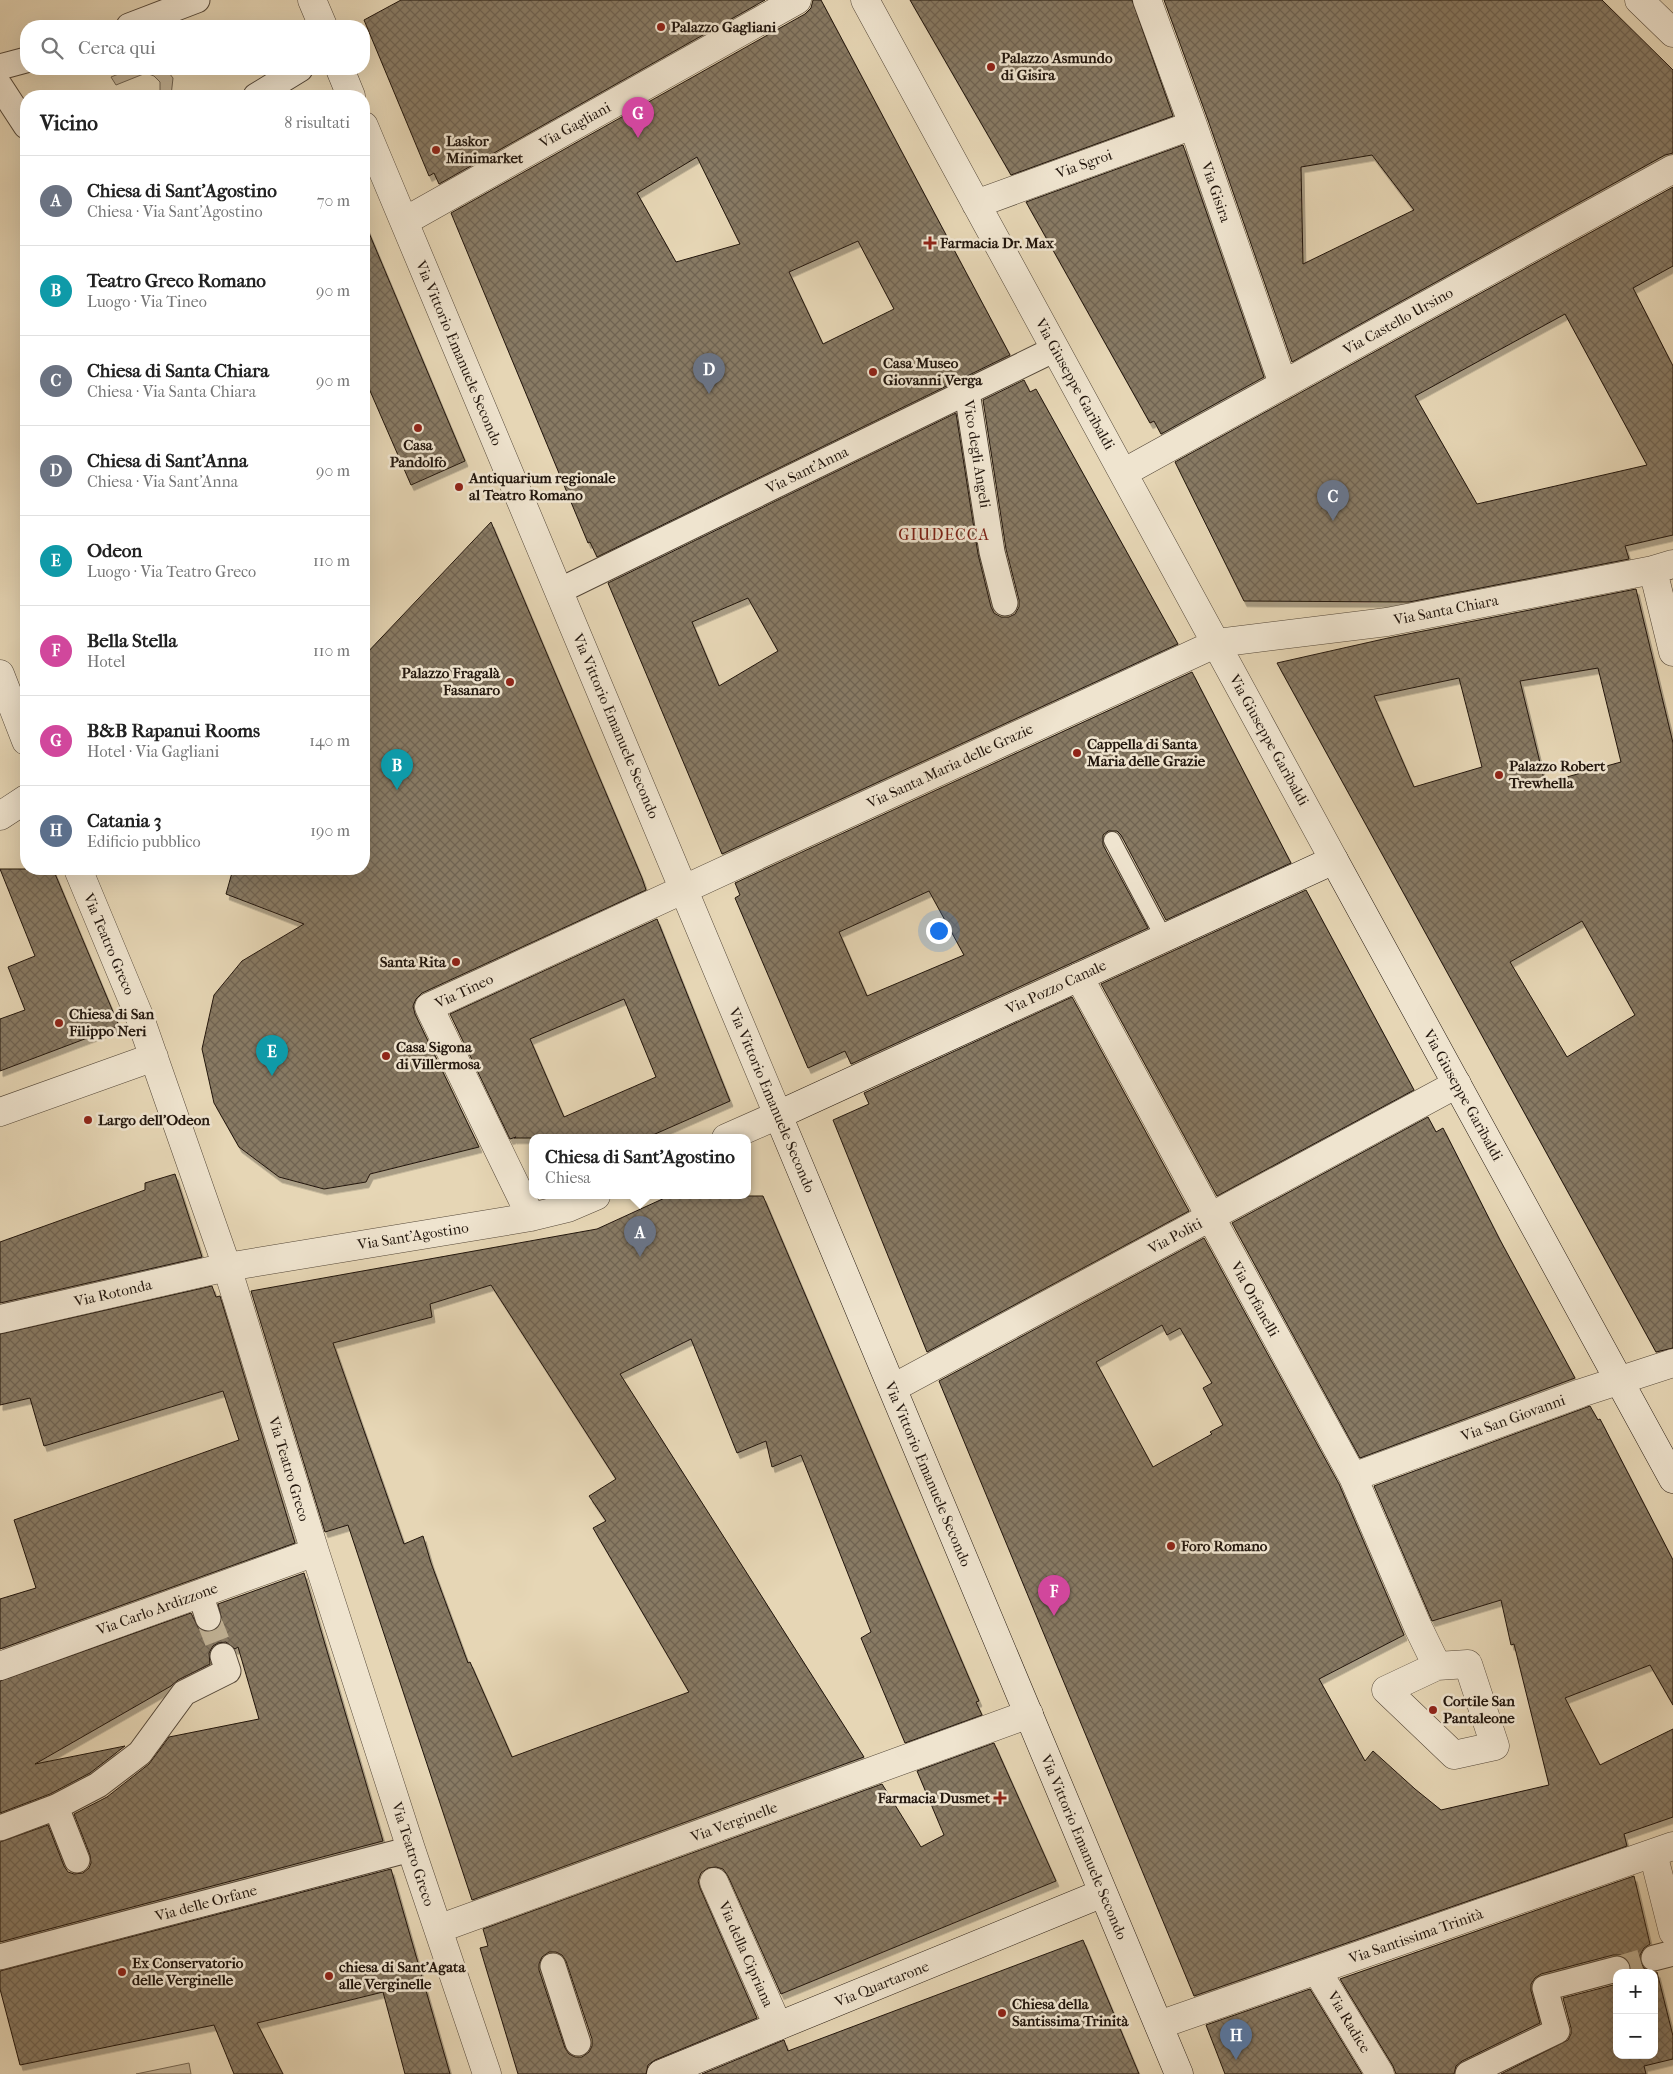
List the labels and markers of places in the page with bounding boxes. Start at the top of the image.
place label: Palazzo Gagliani [671,18,777,36]
marker: Palazzo Gagliani [655,21,667,33]
place label: Palazzo Asmundo di Gisira [1001,49,1113,84]
marker: Palazzo Asmundo di Gisira [985,61,997,73]
pin: G [622,97,654,138]
place label: Laskor Minimarket [445,132,524,167]
marker: Laskor Minimarket [430,144,442,156]
place label: Farmacia Dr. Max [939,234,1054,252]
marker: Farmacia Dr. Max [924,237,936,249]
pin: D [693,353,725,394]
place label: Casa Museo Giovanni Verga [883,354,983,389]
marker: Casa Museo Giovanni Verga [867,366,879,378]
marker: Casa Pandolfo [412,422,424,434]
place label: Casa Pandolfo [390,436,447,471]
place label: Antiquarium regionale al Teatro Romano [468,469,616,504]
pin: C [1317,480,1349,521]
marker: Antiquarium regionale al Teatro Romano [453,481,465,493]
place label: Palazzo Fragalà Fasanaro [402,664,501,699]
marker: Palazzo Fragalà Fasanaro [504,676,516,688]
place label: Cappella di Santa Maria delle Grazie [1086,735,1206,770]
marker: Cappella di Santa Maria delle Grazie [1071,747,1083,759]
pin: B [381,749,413,790]
place label: Palazzo Robert Trewhella [1508,757,1606,792]
marker: Palazzo Robert Trewhella [1493,769,1505,781]
place label: Santa Rita [380,953,447,971]
marker: Santa Rita [450,956,462,968]
place label: Chiesa di San Filippo Neri [68,1005,154,1040]
marker: Chiesa di San Filippo Neri [53,1017,65,1029]
pin: E [256,1035,288,1076]
place label: Casa Sigona di Villermosa [396,1038,482,1073]
marker: Casa Sigona di Villermosa [380,1050,392,1062]
place label: Largo dell'Odeon [98,1111,210,1129]
marker: Largo dell'Odeon [82,1114,94,1126]
pin: A [624,1216,656,1257]
place label: Foro Romano [1180,1537,1268,1555]
marker: Foro Romano [1165,1540,1177,1552]
pin: F [1038,1575,1070,1616]
place label: Cortile San Pantaleone [1443,1692,1515,1727]
marker: Cortile San Pantaleone [1427,1704,1439,1716]
place label: Farmacia Dusmet [876,1789,991,1807]
marker: Farmacia Dusmet [994,1792,1006,1804]
place label: Ex Conservatorio delle Verginelle [132,1954,244,1989]
place label: chiesa di Sant'Agata alle Verginelle [339,1958,466,1993]
marker: Ex Conservatorio delle Verginelle [116,1966,128,1978]
marker: chiesa di Sant'Agata alle Verginelle [323,1970,335,1982]
place label: Chiesa della Santissima Trinità [1012,1995,1129,2030]
marker: Chiesa della Santissima Trinità [996,2007,1008,2019]
pin: H [1220,2019,1252,2060]

